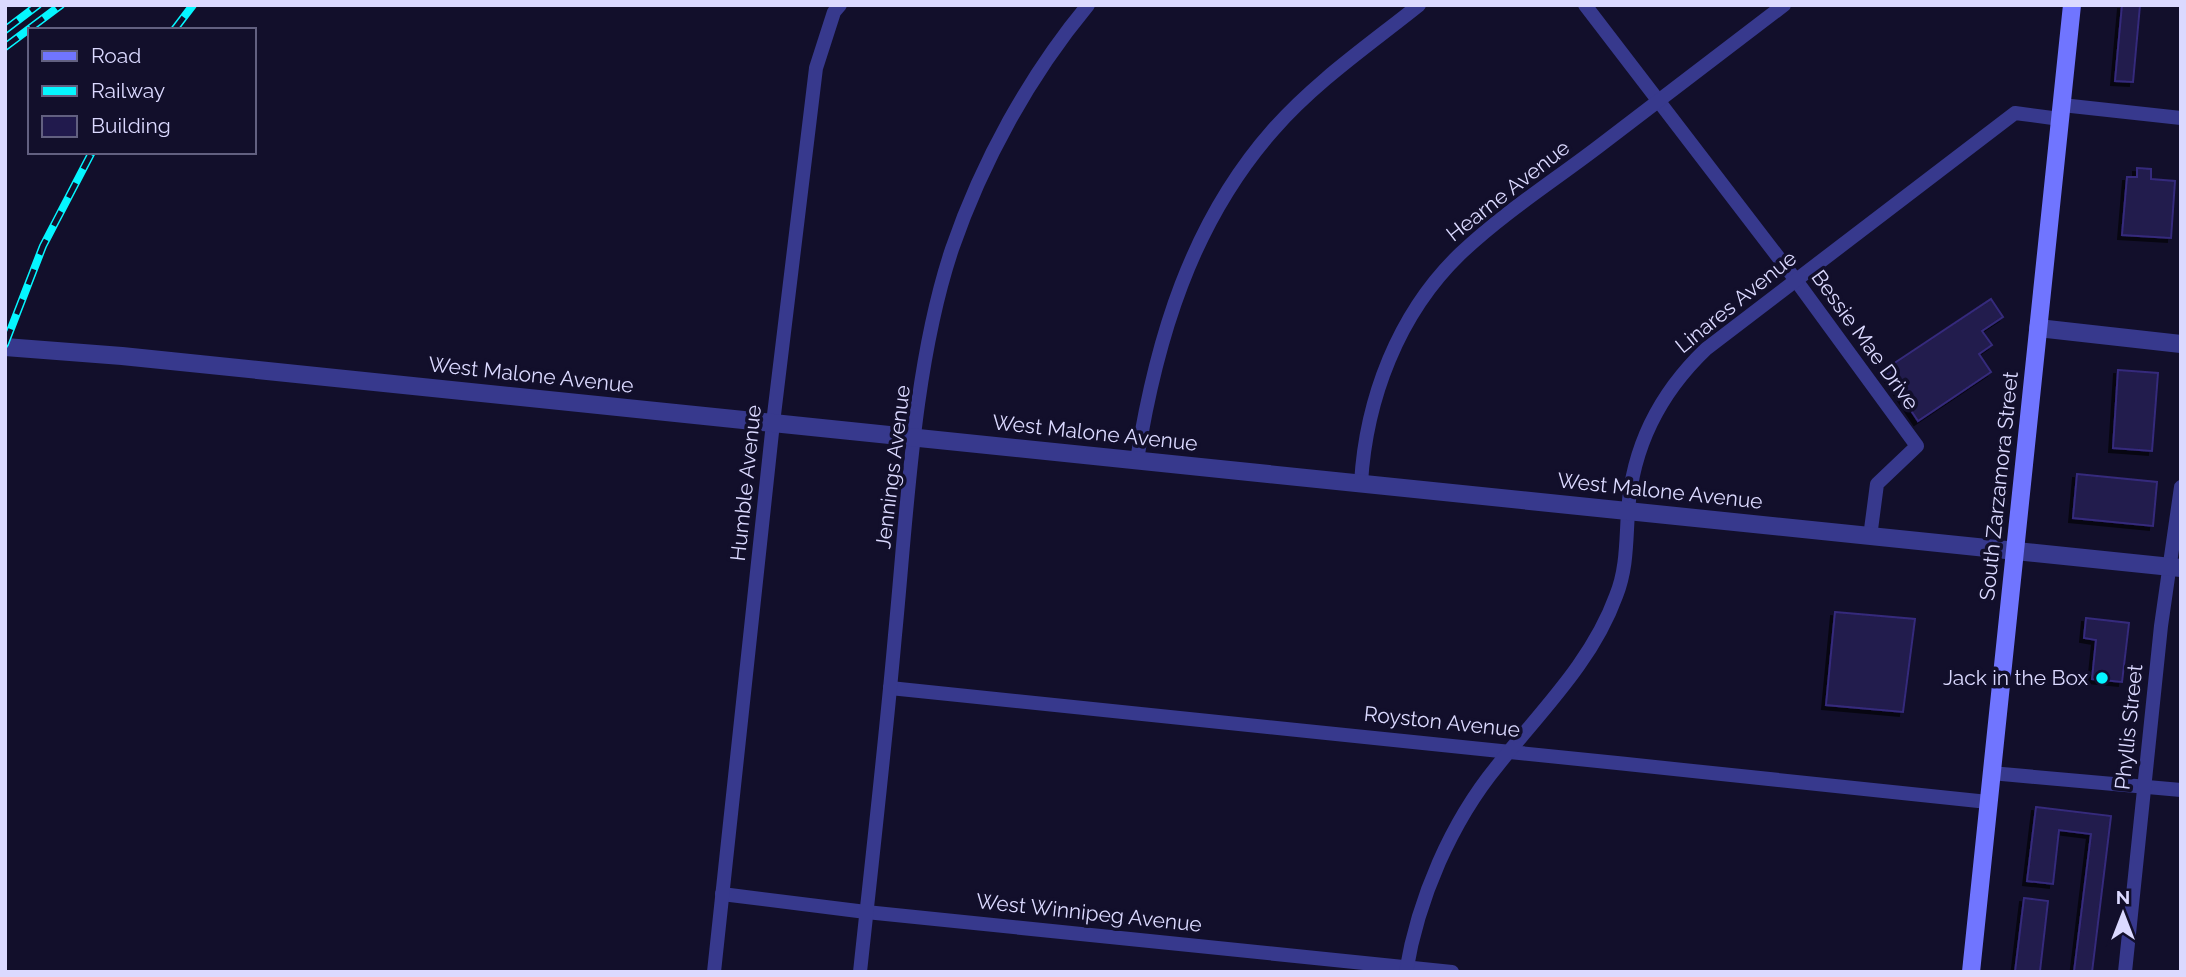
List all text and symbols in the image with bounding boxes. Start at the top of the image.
legend [28,28,256,154]
text: Road [91,43,141,68]
text: Railway [91,78,165,103]
text: Building [91,113,171,138]
street label: Hearne Avenue [1441,135,1574,246]
street label: Linares Avenue [1670,245,1801,358]
street label: Bessie Mae Drive [1806,265,1924,414]
street label: West Malone Avenue [427,351,635,398]
street label: South Zarzamora Street [1974,370,2023,602]
street label: Jennings Avenue [870,383,915,550]
street label: Humble Avenue [725,404,766,562]
street label: West Malone Avenue [991,409,1199,456]
street label: West Malone Avenue [1556,467,1764,514]
street label: Phyllis Street [2109,663,2148,791]
place label: Jack in the Box [1943,665,2088,690]
marker: Jack in the Box [2094,670,2110,686]
street label: Royston Avenue [1363,701,1521,742]
north arrow [2088,879,2158,949]
text: N [2116,886,2130,908]
street label: West Winnipeg Avenue [975,888,1203,937]

